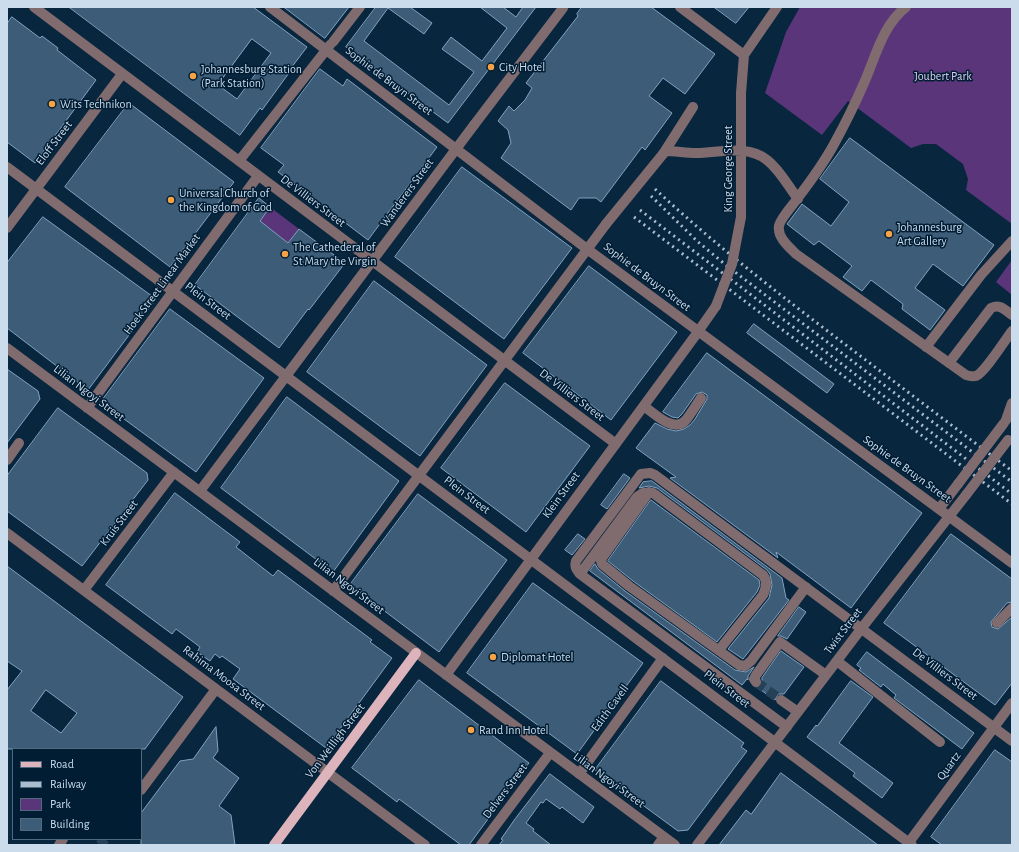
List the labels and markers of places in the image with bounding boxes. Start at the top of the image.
place label: City Hotel [499,60,545,74]
place label: Johannesburg Station (Park Station) [201,62,302,90]
marker: City Hotel [486,62,496,72]
marker: Johannesburg Station (Park Station) [188,71,198,81]
place label: Wits Technikon [60,97,132,111]
marker: Wits Technikon [47,99,57,109]
place label: Universal Church of the Kingdom of God [179,186,272,214]
marker: Universal Church of the Kingdom of God [166,195,176,205]
place label: Johannesburg Art Gallery [897,220,962,248]
marker: Johannesburg Art Gallery [884,229,894,239]
place label: The Cathederal of St Mary the Virgin [293,240,376,268]
marker: The Cathederal of St Mary the Virgin [280,249,290,259]
place label: Diplomat Hotel [501,650,573,664]
marker: Diplomat Hotel [488,652,498,662]
place label: Rand Inn Hotel [479,723,549,737]
marker: Rand Inn Hotel [466,725,476,735]

